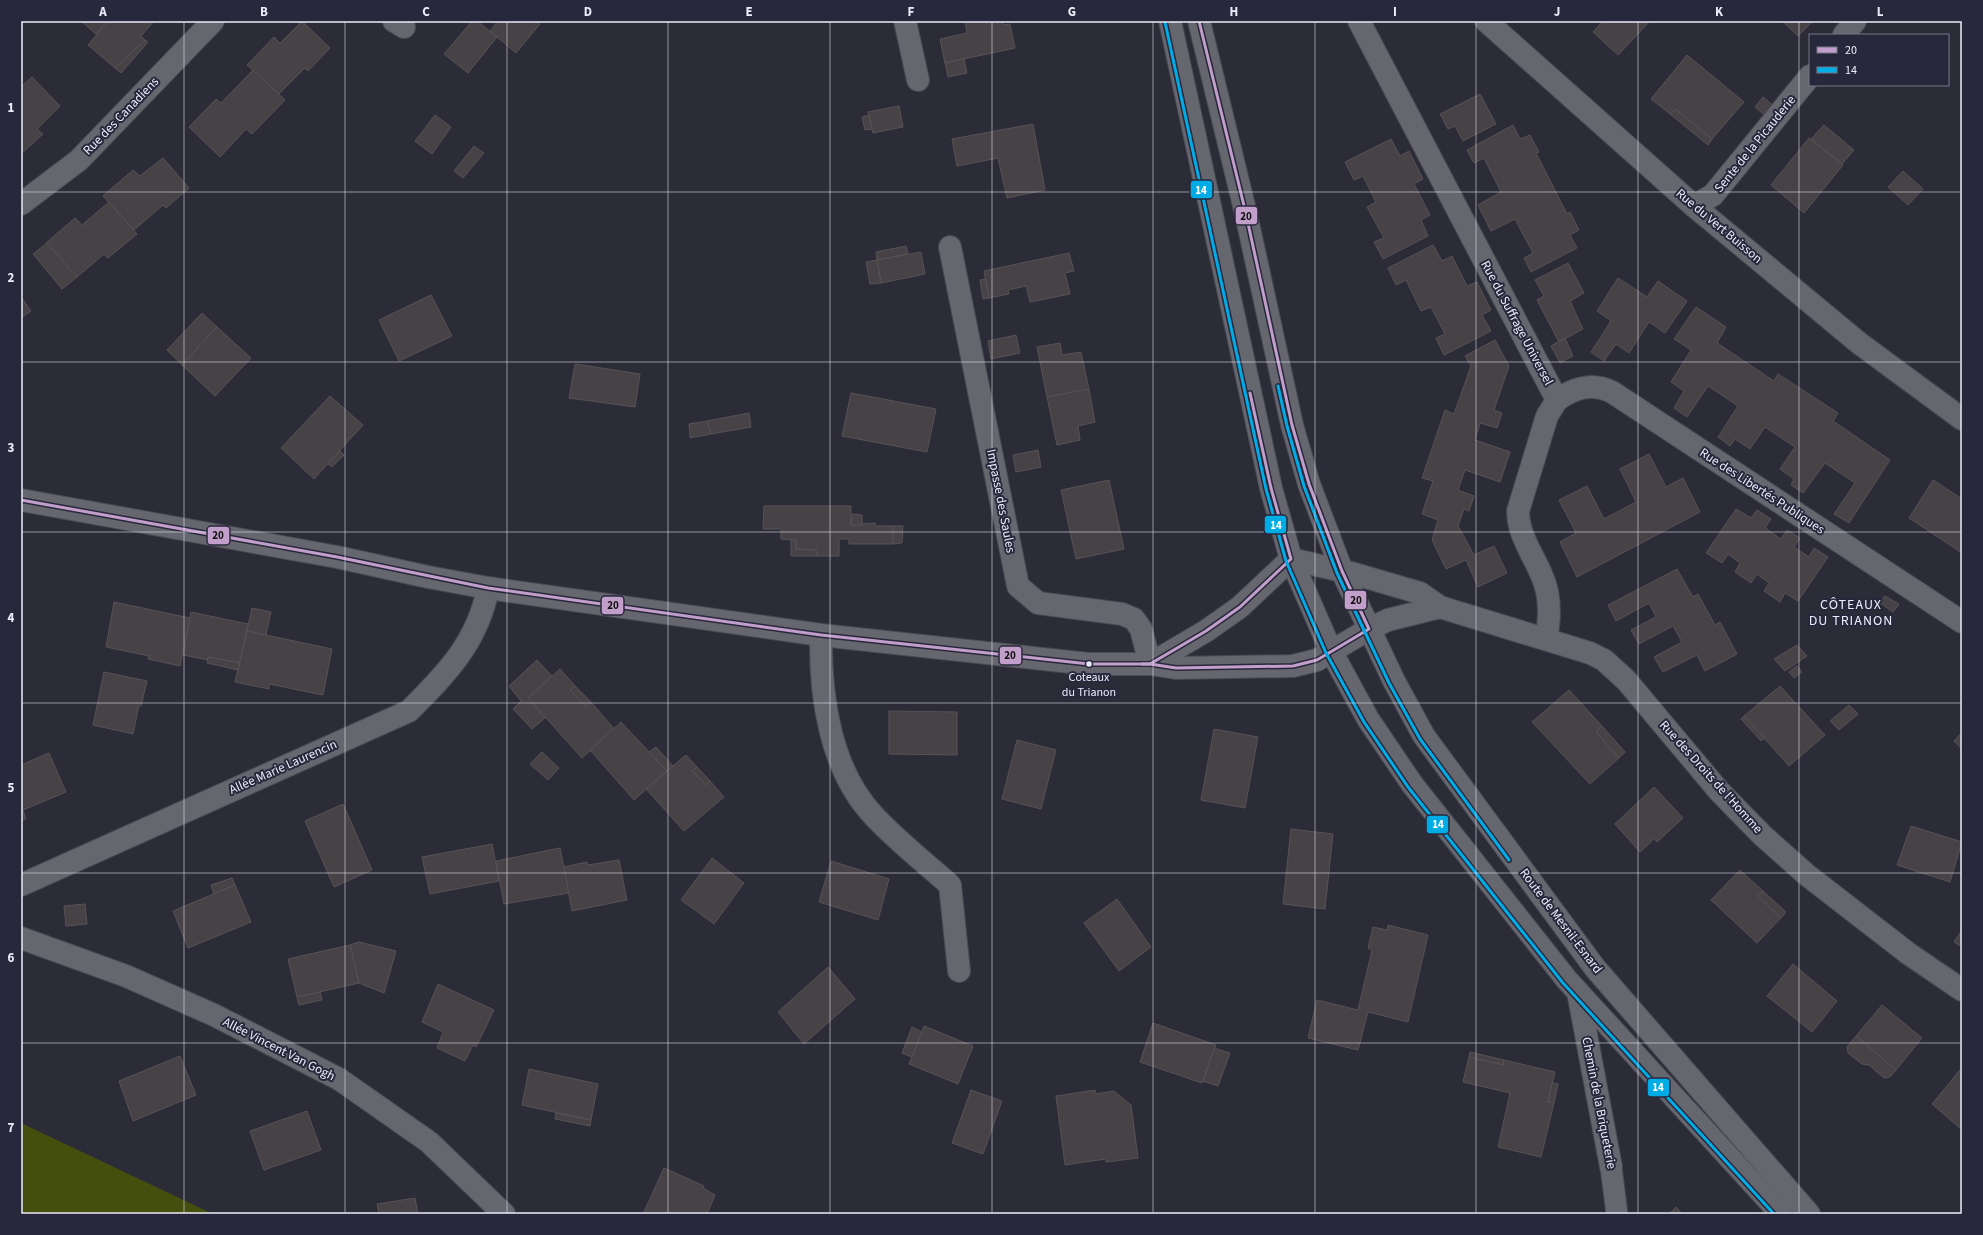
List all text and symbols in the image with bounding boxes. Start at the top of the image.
text: A [98,3,107,21]
text: B [260,3,268,21]
text: C [422,3,430,21]
text: D [584,3,592,21]
text: E [745,3,753,21]
text: F [908,3,915,21]
text: G [1068,3,1076,21]
text: H [1230,3,1238,21]
text: I [1393,3,1397,21]
text: J [1554,3,1560,21]
text: K [1715,3,1724,21]
text: L [1877,3,1884,21]
legend [1809,34,1949,86]
text: 20 [1845,42,1857,59]
text: 14 [1845,62,1857,79]
street label: Rue des Canadiens [79,73,163,159]
street label: Sente de la Picauderie [1710,92,1800,196]
text: 1 [8,99,15,117]
line badge: 14 [1190,180,1213,199]
text: 14 [1195,183,1207,198]
street label: Rue du Vert Buisson [1672,184,1766,268]
line badge: 20 [1235,206,1258,225]
text: 20 [1240,209,1252,224]
street label: Rue du Suffrage Universel [1476,257,1558,389]
text: 2 [8,269,15,287]
text: 3 [8,439,15,457]
street label: Rue des Libertés Publiques [1696,444,1829,539]
street label: Impasse des Saules [982,448,1020,555]
line badge: 14 [1264,515,1287,534]
text: 14 [1270,518,1282,533]
line badge: 20 [207,526,230,545]
text: 20 [212,528,224,543]
line badge: 20 [1344,590,1367,610]
text: 20 [1350,593,1362,608]
district label: CÔTEAUX DU TRIANON [1809,595,1893,631]
line badge: 20 [601,596,624,615]
text: 20 [607,598,619,613]
text: 4 [8,609,15,627]
line badge: 20 [999,646,1022,665]
text: 20 [1004,648,1016,663]
marker: Coteaux du Trianon [1084,659,1094,669]
place label: Coteaux du Trianon [1062,669,1116,701]
street label: Rue des Droits de l'Homme [1655,717,1767,837]
street label: Allée Marie Laurencin [226,735,340,799]
text: 5 [8,779,15,797]
line badge: 14 [1426,815,1449,834]
text: 14 [1432,817,1444,832]
street label: Route de Mesnil-Esnard [1515,865,1607,977]
text: 6 [8,949,15,967]
street label: Allée Vincent Van Gogh [220,1013,338,1085]
street label: Chemin de la Briqueterie [1577,1035,1621,1171]
line badge: 14 [1647,1078,1670,1097]
text: 14 [1652,1080,1664,1095]
text: 7 [8,1119,15,1137]

